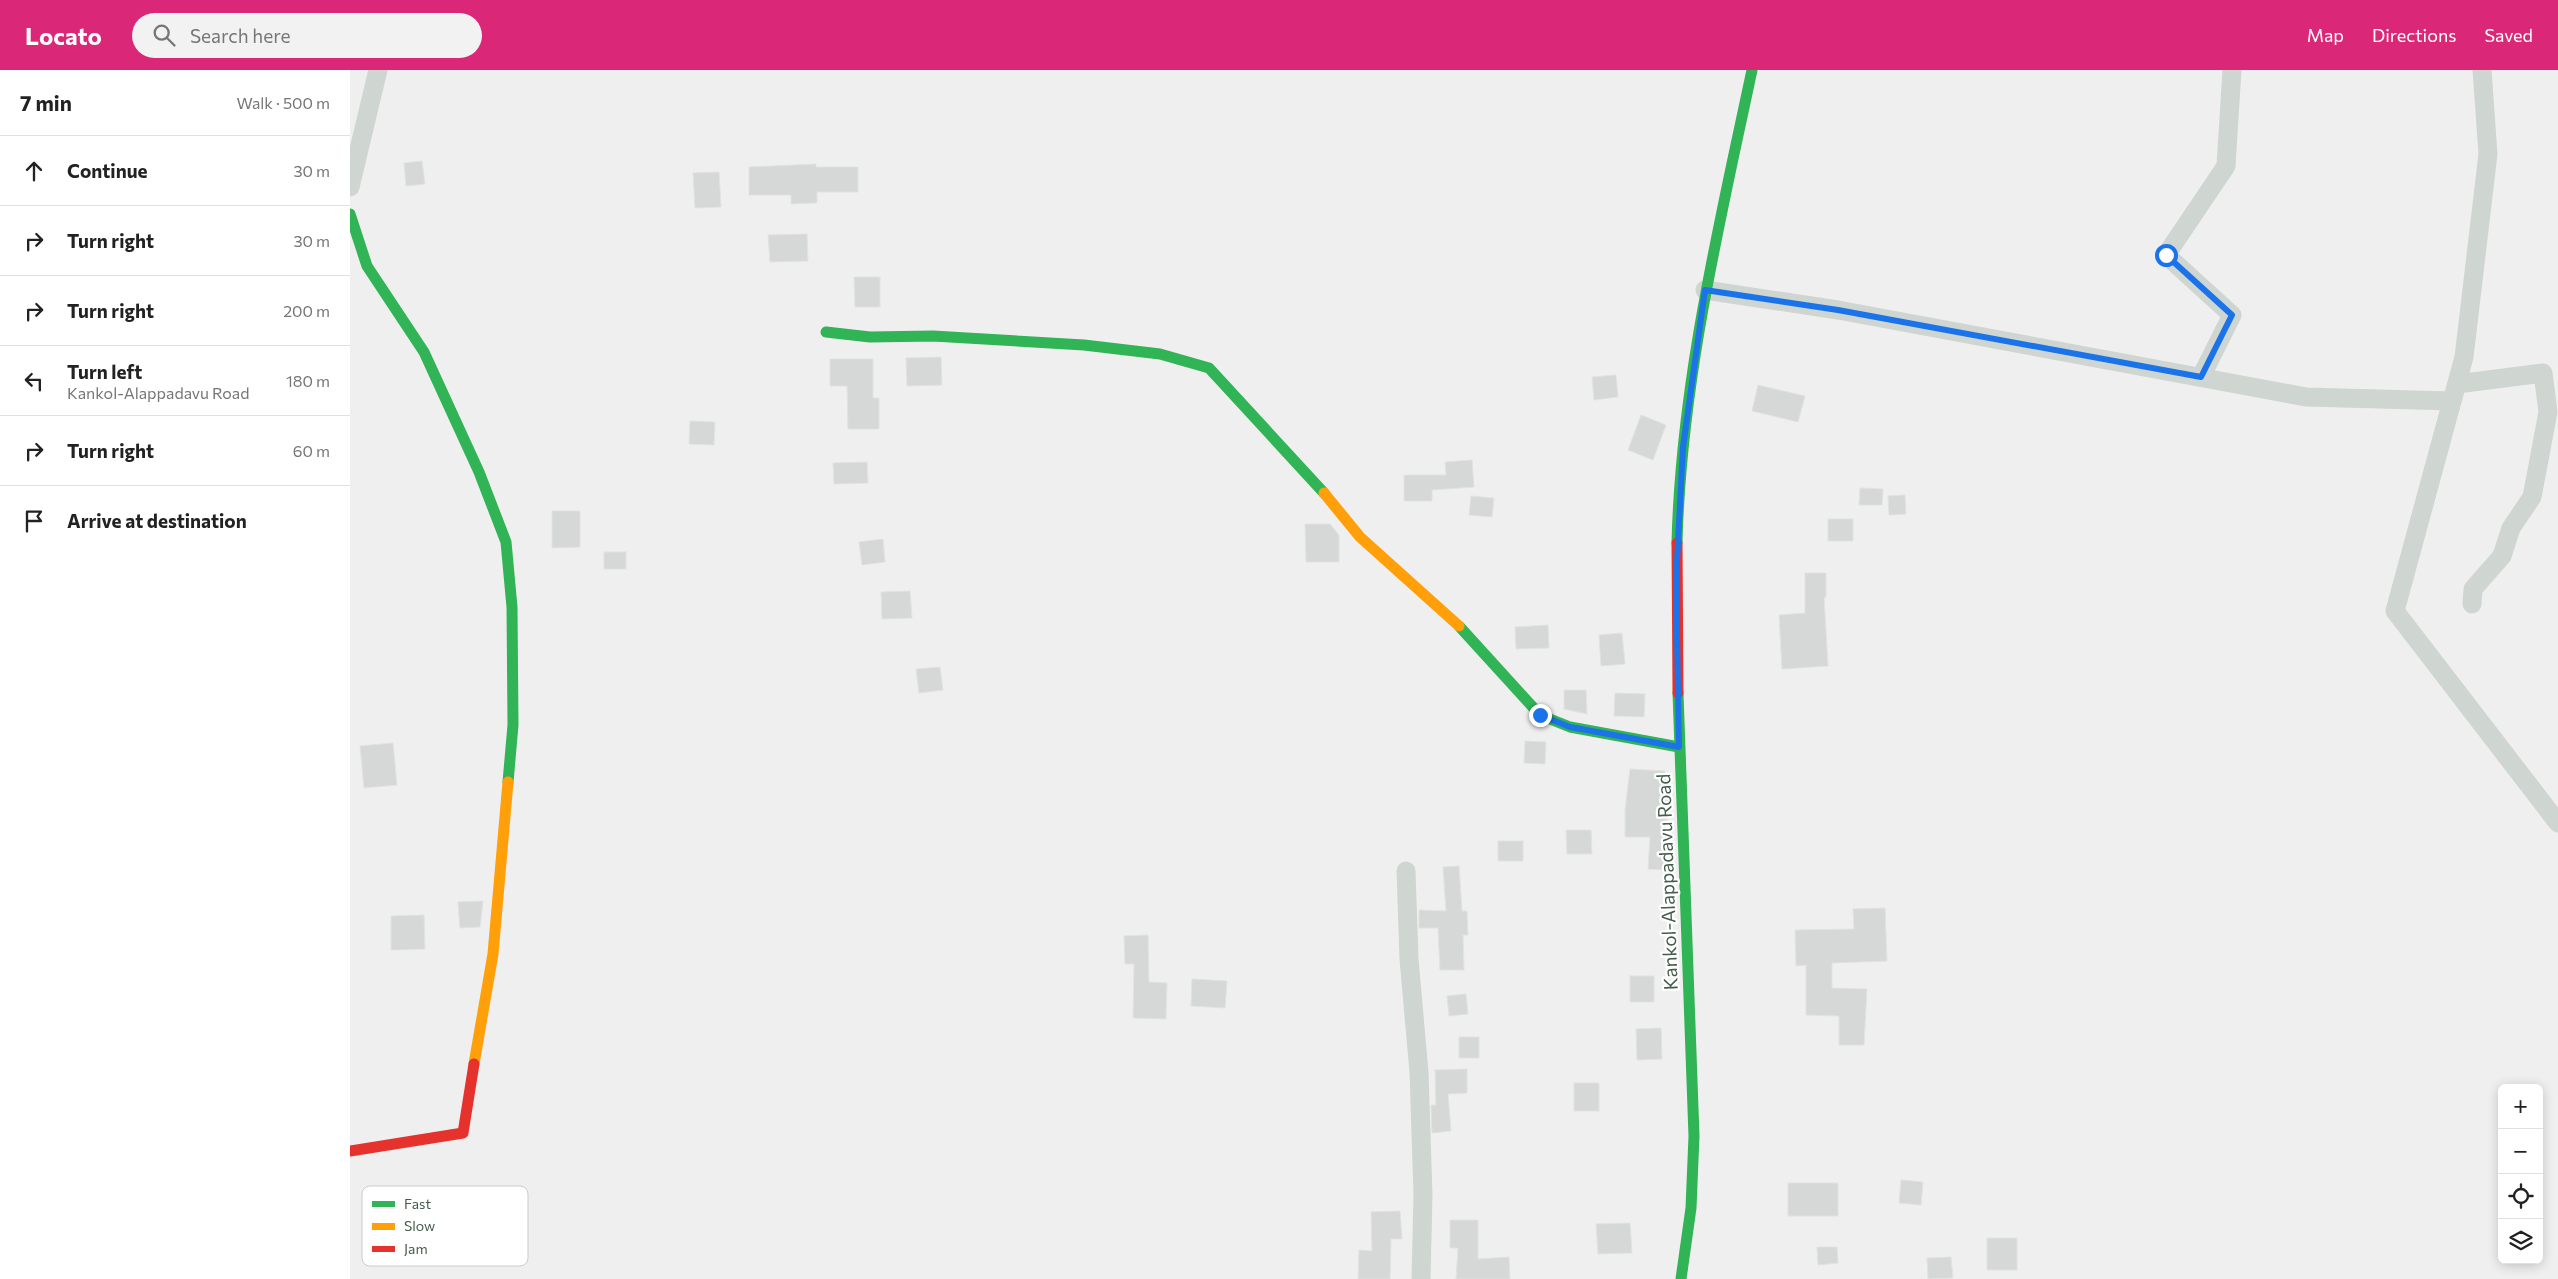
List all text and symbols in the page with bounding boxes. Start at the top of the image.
search box [132,13,482,58]
text: Locato [25,21,102,50]
icon: search [150,21,178,49]
text: Search here [190,24,290,47]
text: Map [2307,24,2344,46]
text: Directions [2372,24,2456,46]
text: Saved [2484,24,2533,46]
text: 7 min [20,90,72,115]
text: Walk · 500 m [236,93,330,112]
icon: ahead [20,157,48,185]
text: Continue [67,159,147,182]
text: 30 m [293,161,330,180]
icon: right [20,227,48,255]
text: Turn right [67,229,154,252]
text: 30 m [293,231,330,250]
route start [2155,244,2178,267]
icon: right [20,297,48,325]
text: Turn right [67,299,154,322]
text: 200 m [283,301,330,320]
text: Turn left [67,360,142,383]
icon: left [20,367,48,395]
text: 180 m [286,371,330,390]
text: Kankol-Alappadavu Road [67,383,249,402]
icon: right [20,437,48,465]
text: Turn right [67,439,154,462]
text: 60 m [293,441,330,460]
icon: arrive [20,507,48,535]
text: Arrive at destination [67,509,247,532]
route end [1529,704,1552,727]
street label: Kankol-Alappadavu Road [1651,773,1682,991]
map controls [2498,1084,2543,1264]
button: + [2498,1084,2543,1129]
button: − [2498,1129,2543,1174]
button: locate [2498,1174,2543,1219]
legend [362,1186,528,1266]
text: Fast [404,1195,431,1212]
text: Slow [404,1217,435,1234]
button: layers [2498,1219,2543,1264]
text: Jam [404,1240,428,1257]

